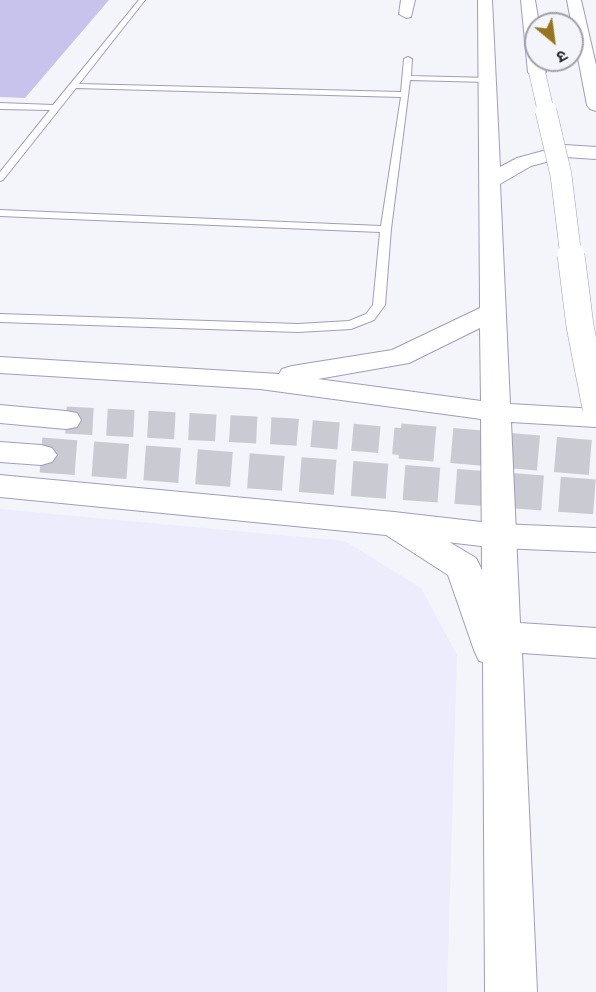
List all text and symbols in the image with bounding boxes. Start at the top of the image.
north arrow [524,12,584,72]
text: उ [554,47,570,66]

